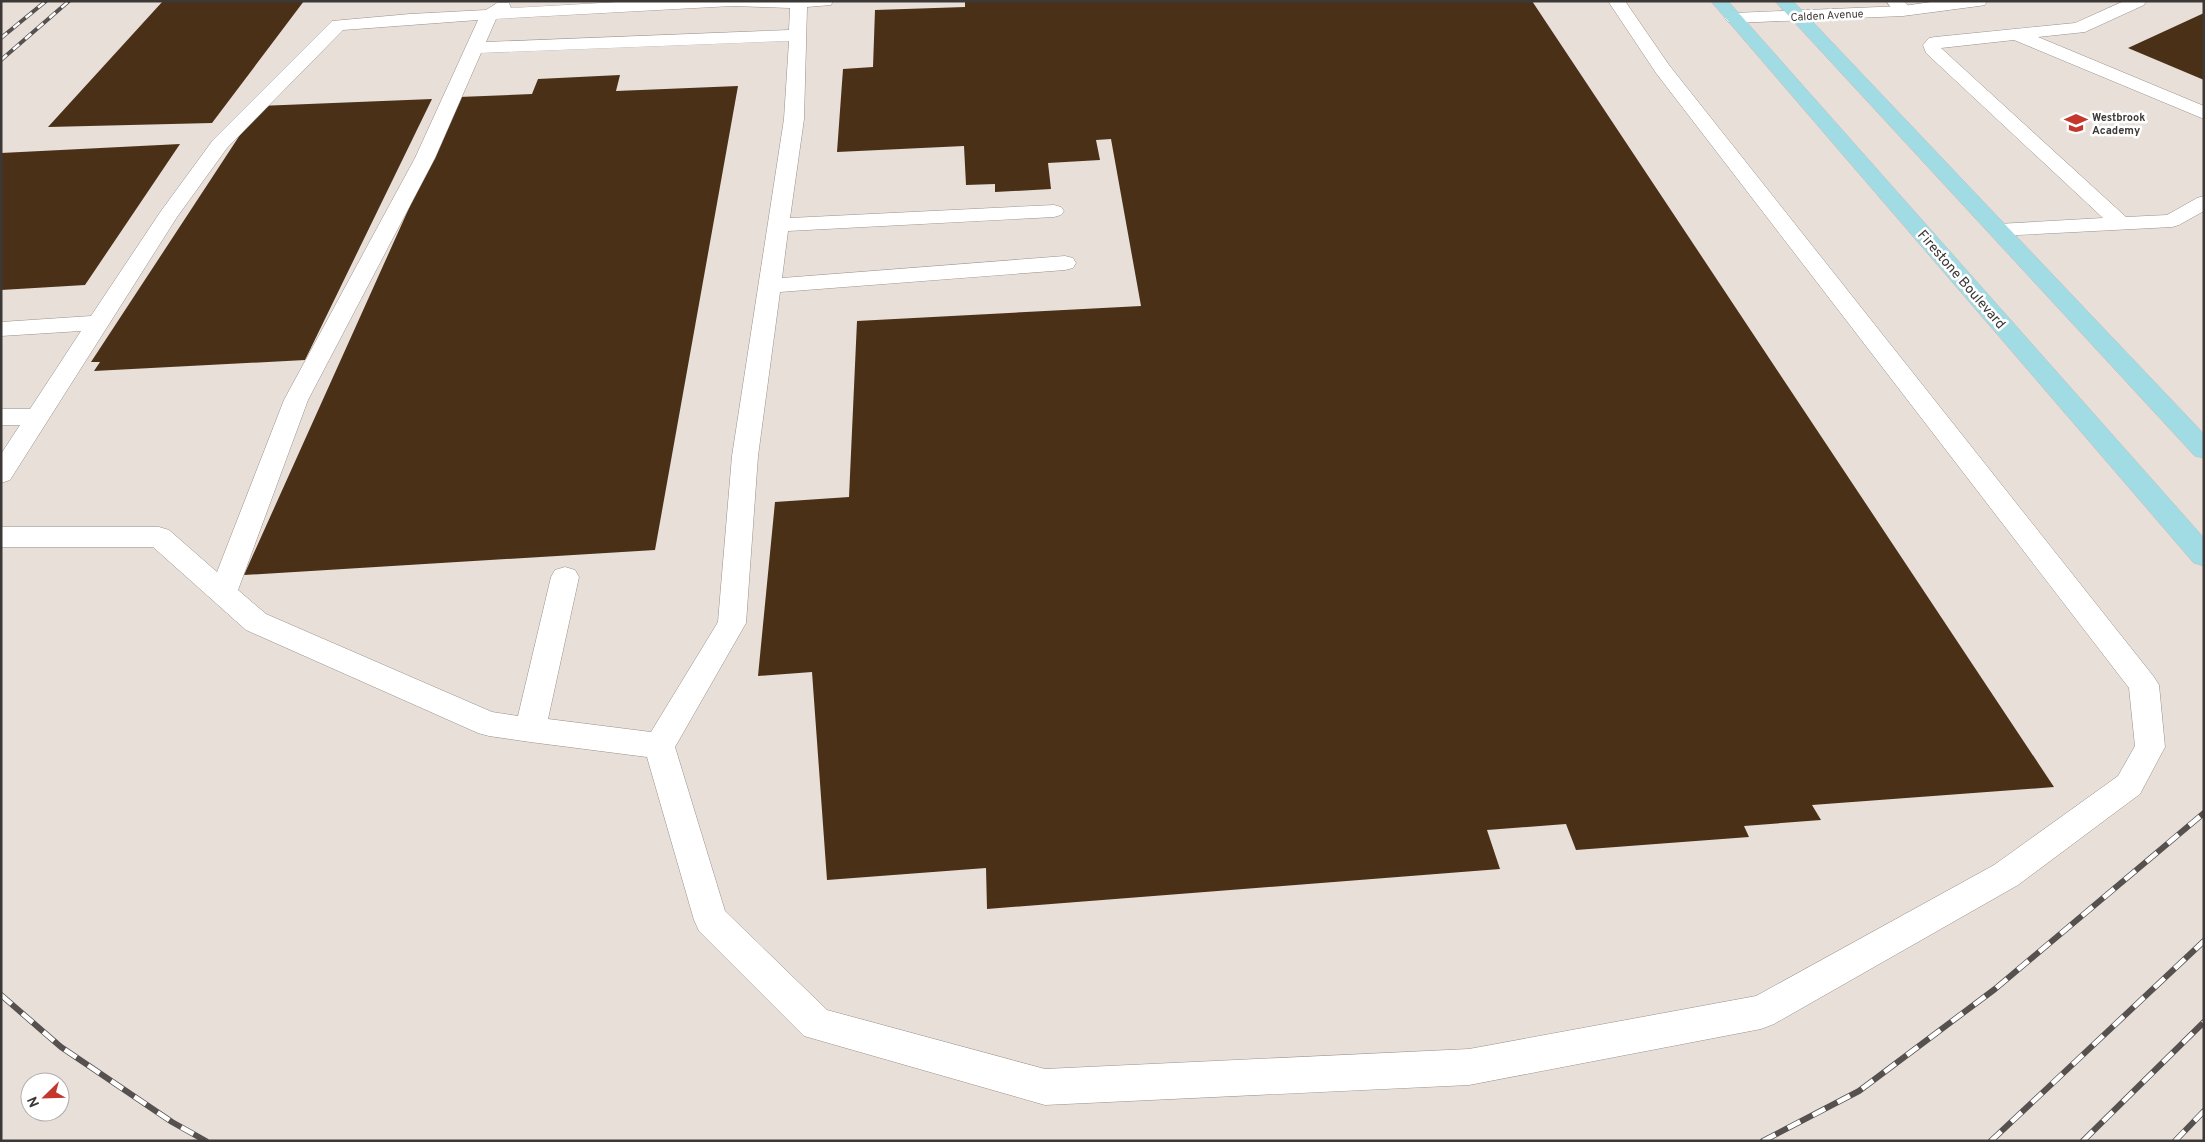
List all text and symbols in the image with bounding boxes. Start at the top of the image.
street label: Calden Avenue [1790,7,1864,25]
school or university icon: Westbrook Academy [2063,110,2089,136]
place label: Westbrook Academy [2092,111,2145,138]
street label: Firestone Boulevard [1913,227,2008,333]
north arrow [20,1072,70,1122]
text: N [25,1094,44,1109]

